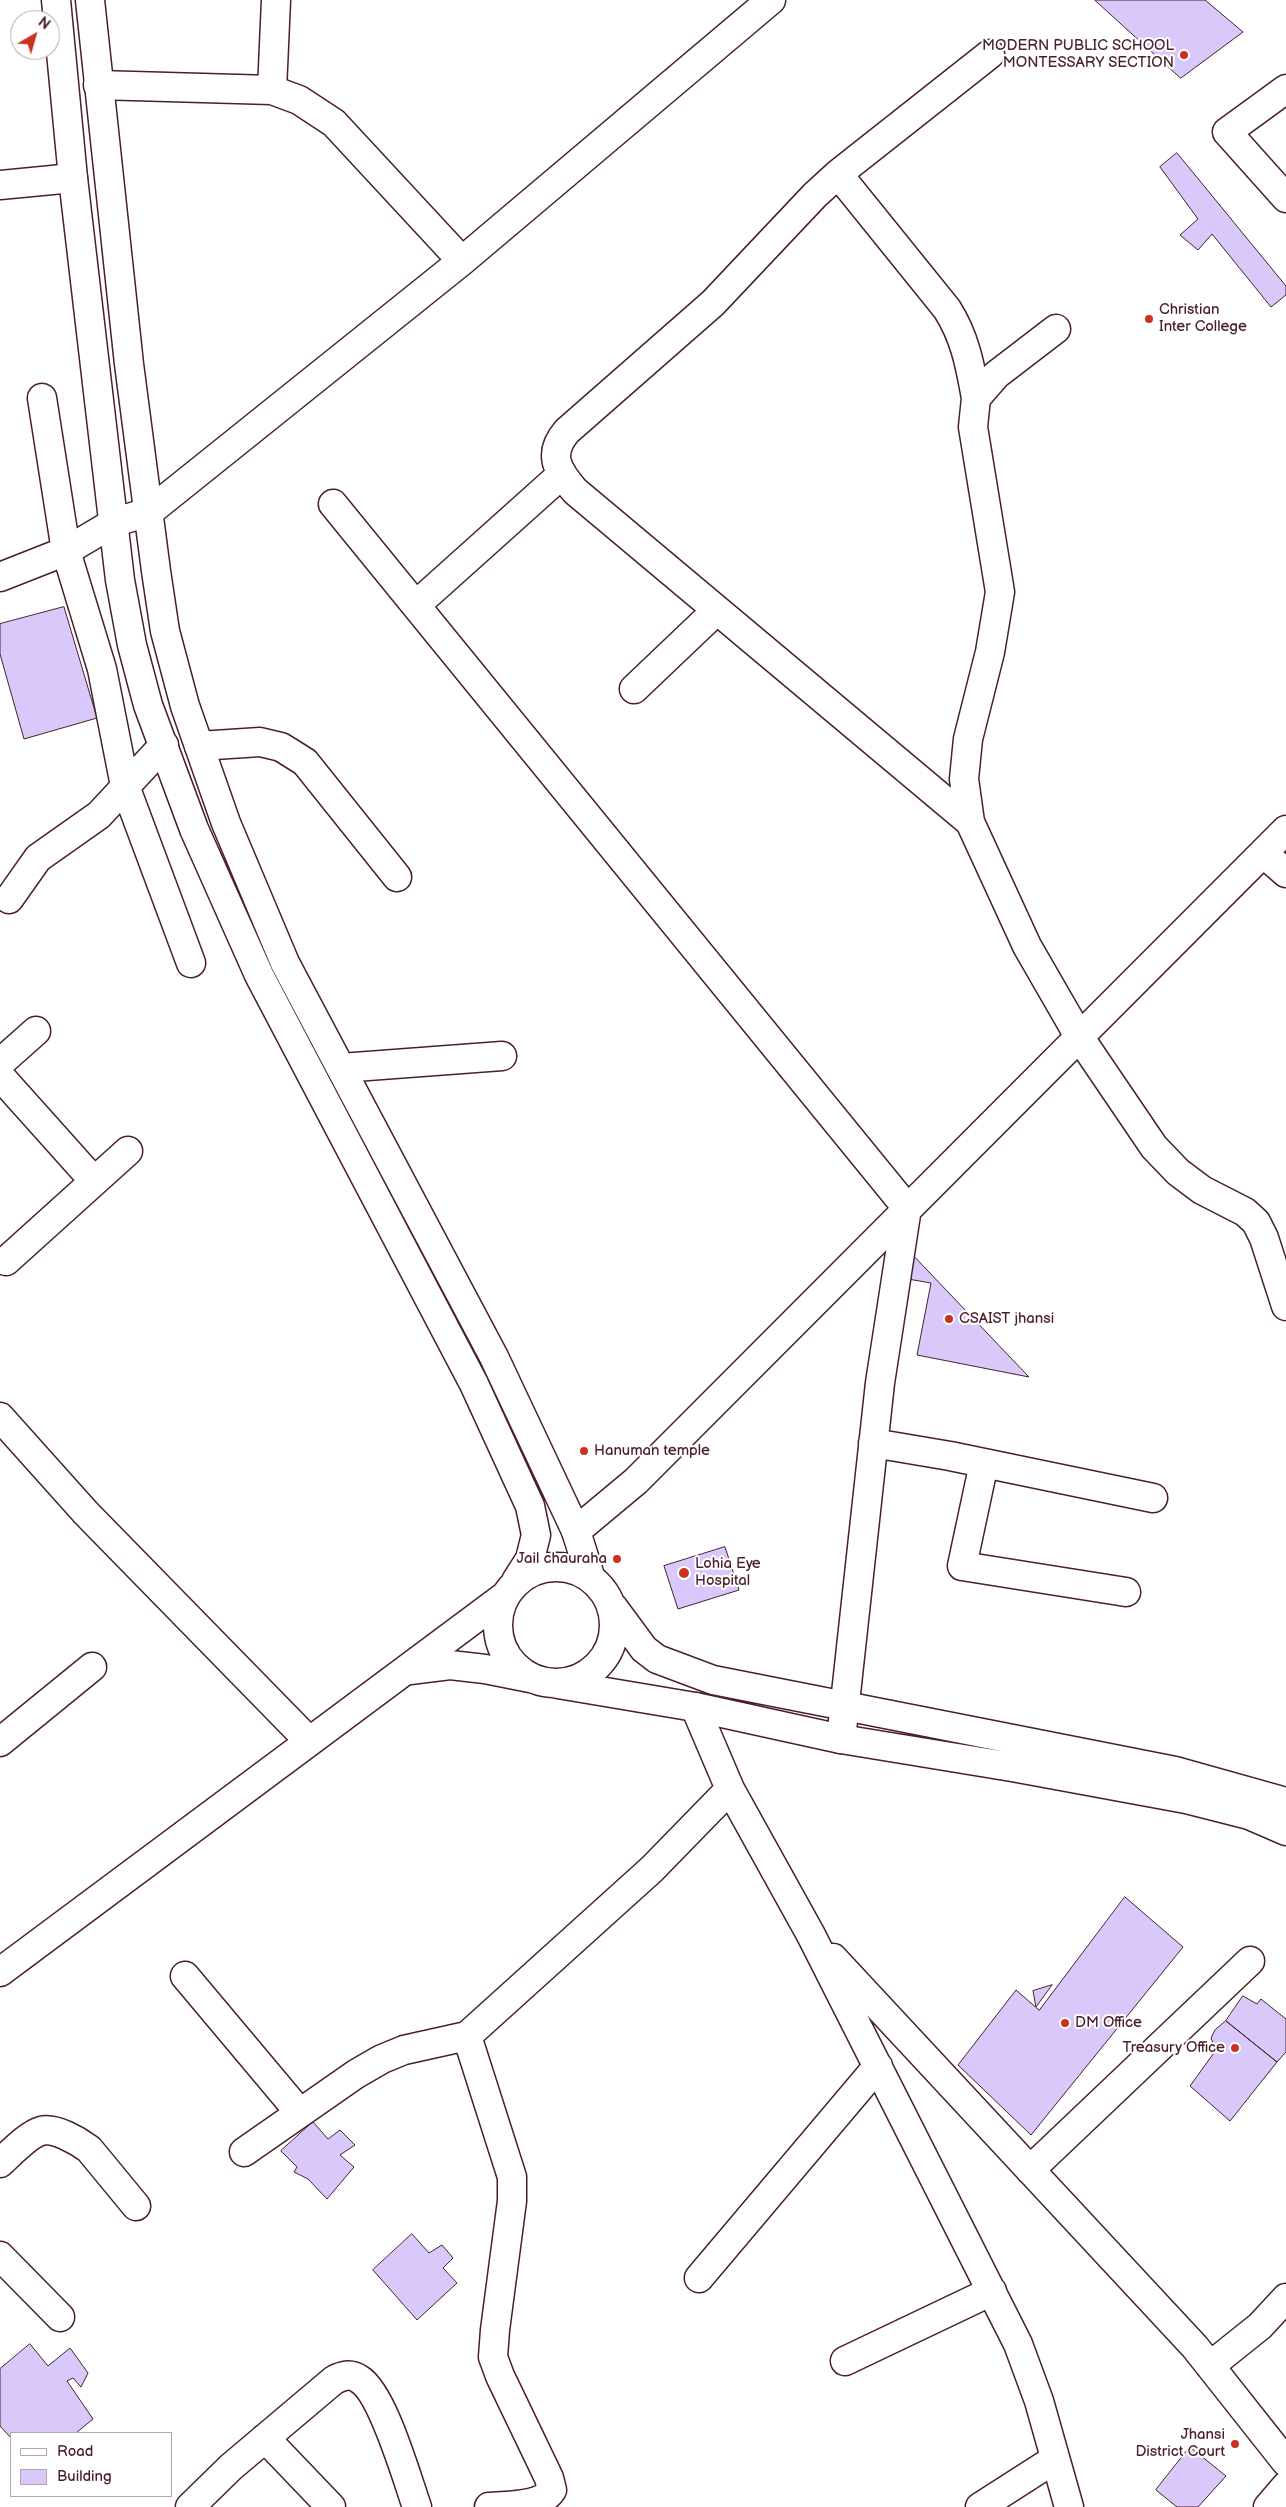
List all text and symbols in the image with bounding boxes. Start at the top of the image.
north arrow [10,10,60,60]
text: N [35,14,53,34]
place label: MODERN PUBLIC SCHOOL MONTESSARY SECTION [982,37,1174,72]
marker: MODERN PUBLIC SCHOOL MONTESSARY SECTION [1178,49,1190,61]
place label: Christian Inter College [1159,301,1247,336]
marker: Christian Inter College [1143,313,1155,325]
place label: CSAIST jhansi [959,1310,1054,1328]
marker: CSAIST jhansi [943,1313,955,1325]
place label: Hanuman temple [594,1442,710,1460]
marker: Hanuman temple [578,1445,590,1457]
place label: Jail chauraha [517,1550,607,1568]
marker: Jail chauraha [611,1553,623,1565]
place label: Lohia Eye Hospital [695,1555,761,1590]
marker: Lohia Eye Hospital [677,1566,691,1580]
place label: DM Office [1075,2014,1142,2032]
marker: DM Office [1059,2017,1071,2029]
place label: Treasury Office [1122,2039,1225,2057]
marker: Treasury Office [1229,2042,1241,2054]
place label: Jhansi District Court [1135,2426,1225,2461]
legend [10,2432,172,2497]
marker: Jhansi District Court [1229,2438,1241,2450]
text: Road [57,2442,93,2461]
text: Building [57,2467,112,2486]

